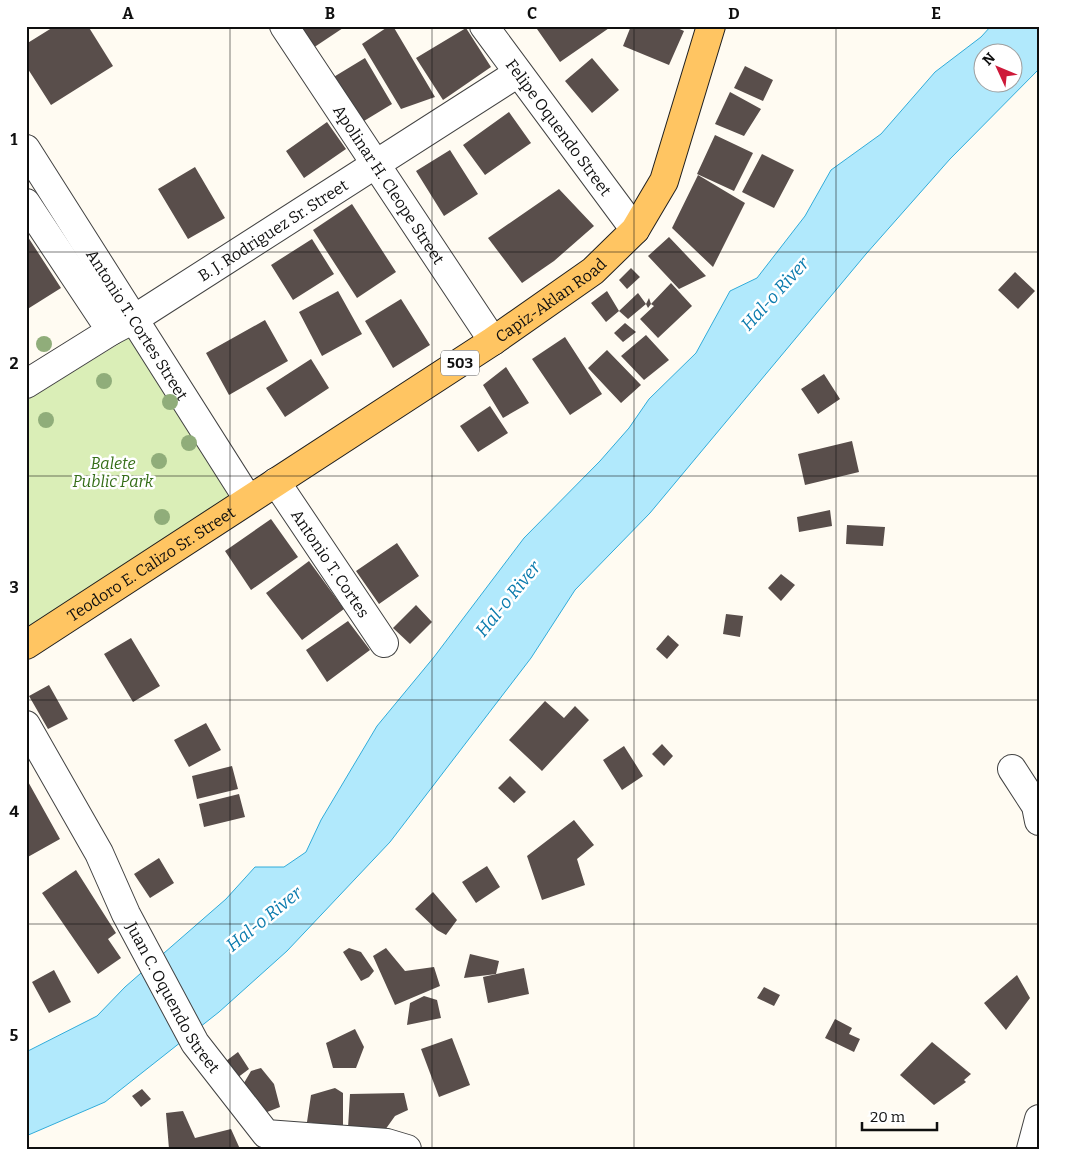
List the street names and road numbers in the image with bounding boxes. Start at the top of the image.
street label: Felipe Oquendo Street [502,55,616,199]
street label: Apolinar H. Cleope Street [329,101,449,268]
street label: B. J. Rodriguez Sr. Street [194,175,351,285]
street label: Antonio T. Cortes Street [83,246,192,404]
street label: Capiz-Aklan Road [492,254,610,346]
road number: 503 [441,350,479,376]
street label: Teodoro E. Calizo Sr. Street [64,502,238,625]
street label: Antonio T. Cortes [288,506,374,621]
street label: Juan C. Oquendo Street [122,918,224,1077]

